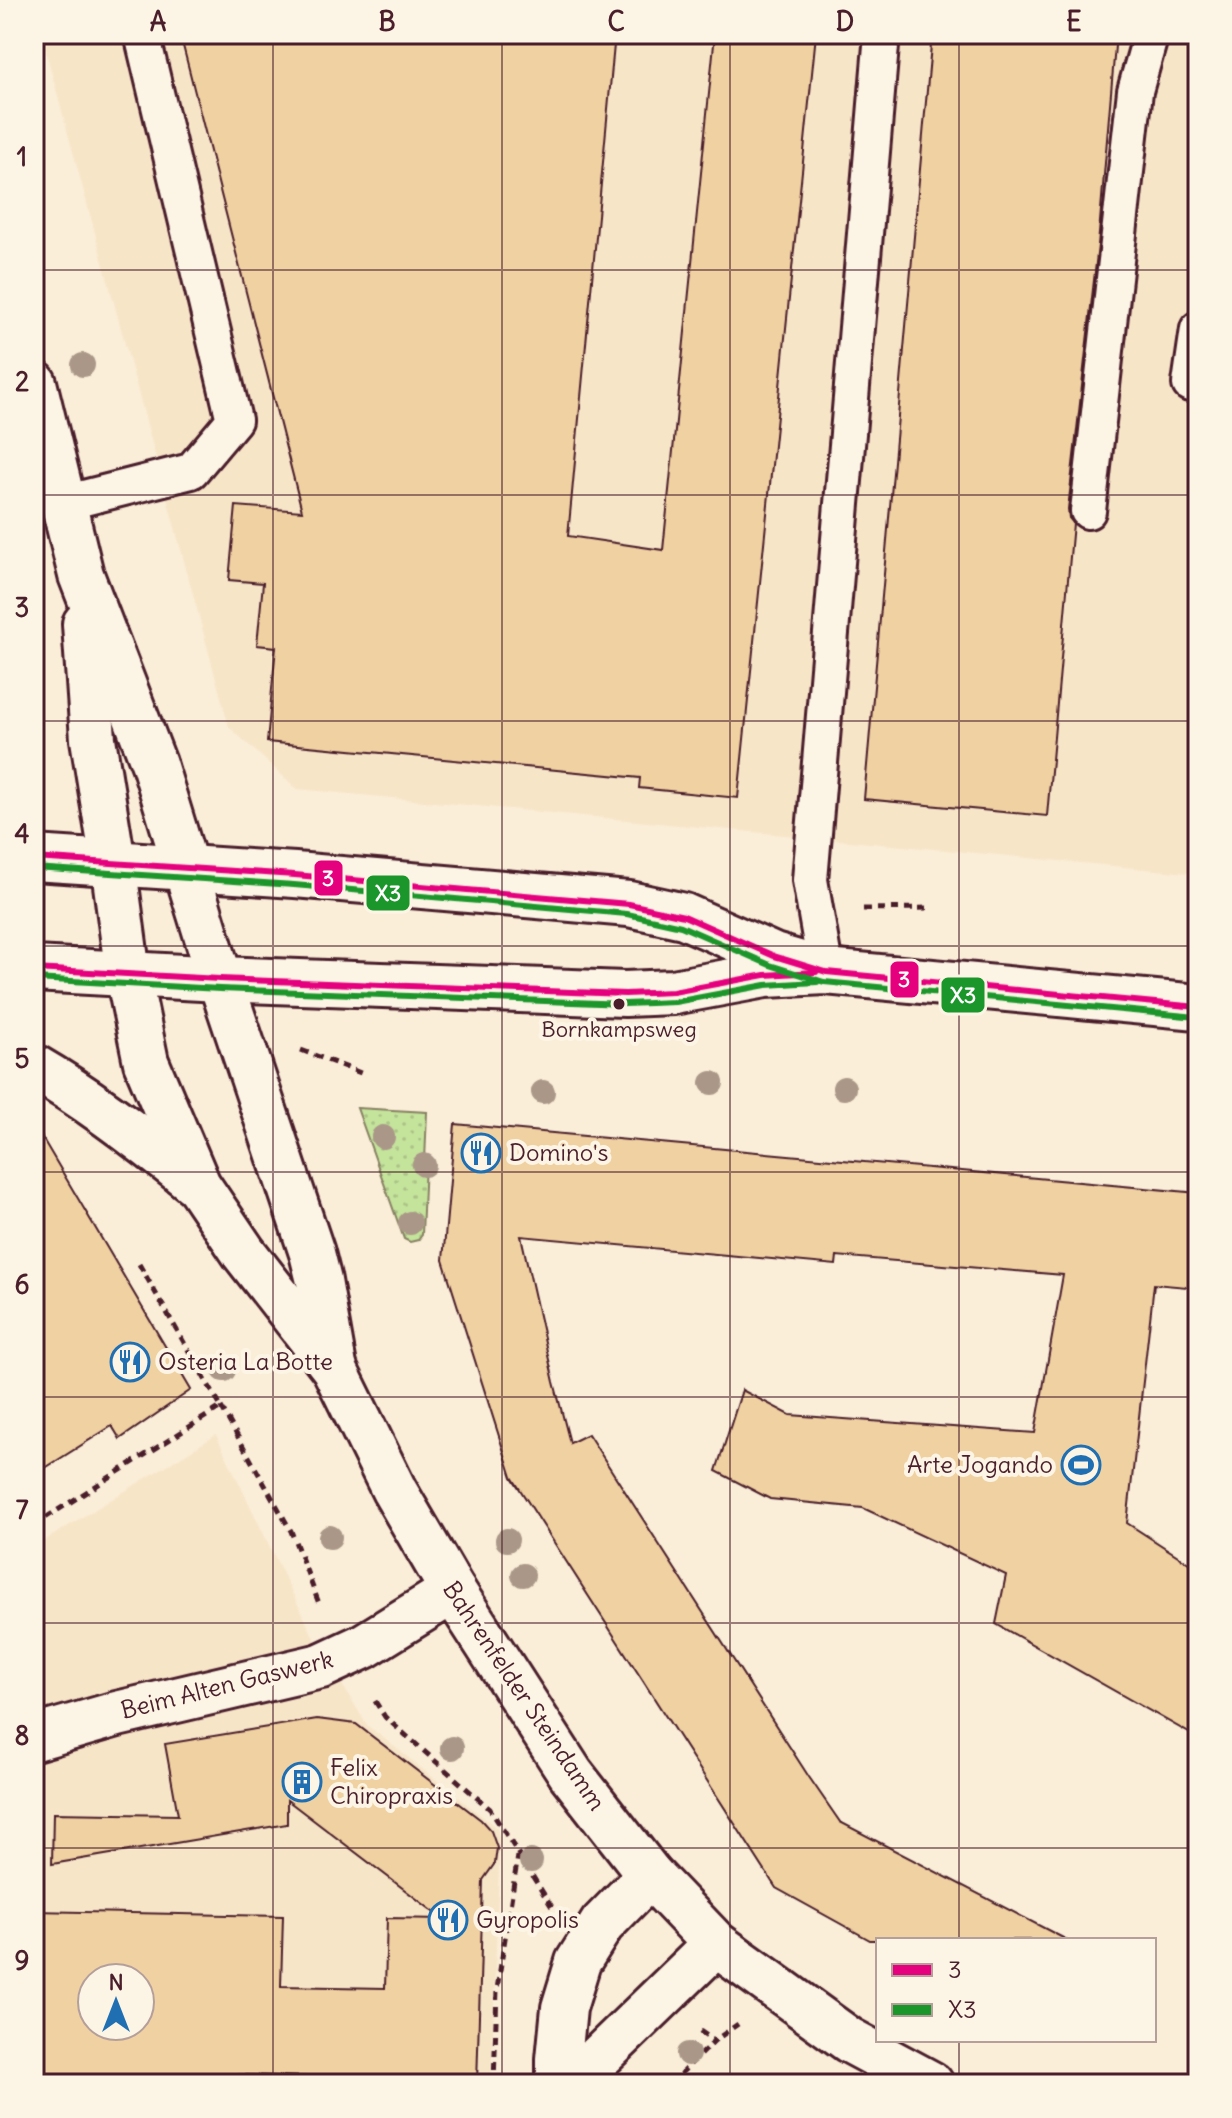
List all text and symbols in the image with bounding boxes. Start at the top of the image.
text: A [150,5,167,38]
text: B [378,5,396,38]
text: C [607,5,625,38]
text: D [836,5,854,38]
text: E [1066,5,1082,38]
text: 1 [17,140,27,173]
text: 2 [15,365,29,398]
text: 3 [15,591,29,624]
text: 4 [14,817,30,850]
line badge: 3 [313,859,344,897]
text: 3 [322,864,334,892]
line badge: X3 [365,874,411,912]
text: X3 [375,879,401,907]
line badge: 3 [889,960,920,999]
text: 3 [898,965,910,993]
line badge: X3 [940,976,986,1014]
text: X3 [950,981,976,1009]
marker: Bornkampsweg [611,996,627,1012]
place label: Bornkampsweg [541,1015,697,1043]
text: 5 [15,1042,30,1075]
restaurant icon: Domino's [460,1132,502,1174]
place label: Domino's [509,1137,608,1167]
text: 6 [14,1268,30,1301]
restaurant icon: Osteria La Botte [109,1341,151,1383]
place label: Osteria La Botte [158,1346,333,1376]
sports icon: Arte Jogando [1060,1444,1102,1486]
place label: Arte Jogando [907,1449,1053,1479]
text: 7 [16,1493,29,1526]
street label: Bahrenfelder Steindamm [437,1575,613,1816]
street label: Beim Alten Gaswerk [117,1643,336,1725]
text: 8 [15,1719,29,1752]
place label: Felix Chiropraxis [330,1752,453,1810]
building icon: Felix Chiropraxis [281,1761,323,1803]
restaurant icon: Gyropolis [427,1899,469,1941]
place label: Gyropolis [476,1904,579,1934]
legend [876,1938,1156,2042]
text: 9 [15,1944,29,1977]
text: 3 [948,1954,962,1984]
north arrow [76,1962,156,2042]
text: N [108,1968,124,1996]
text: X3 [948,1994,977,2024]

